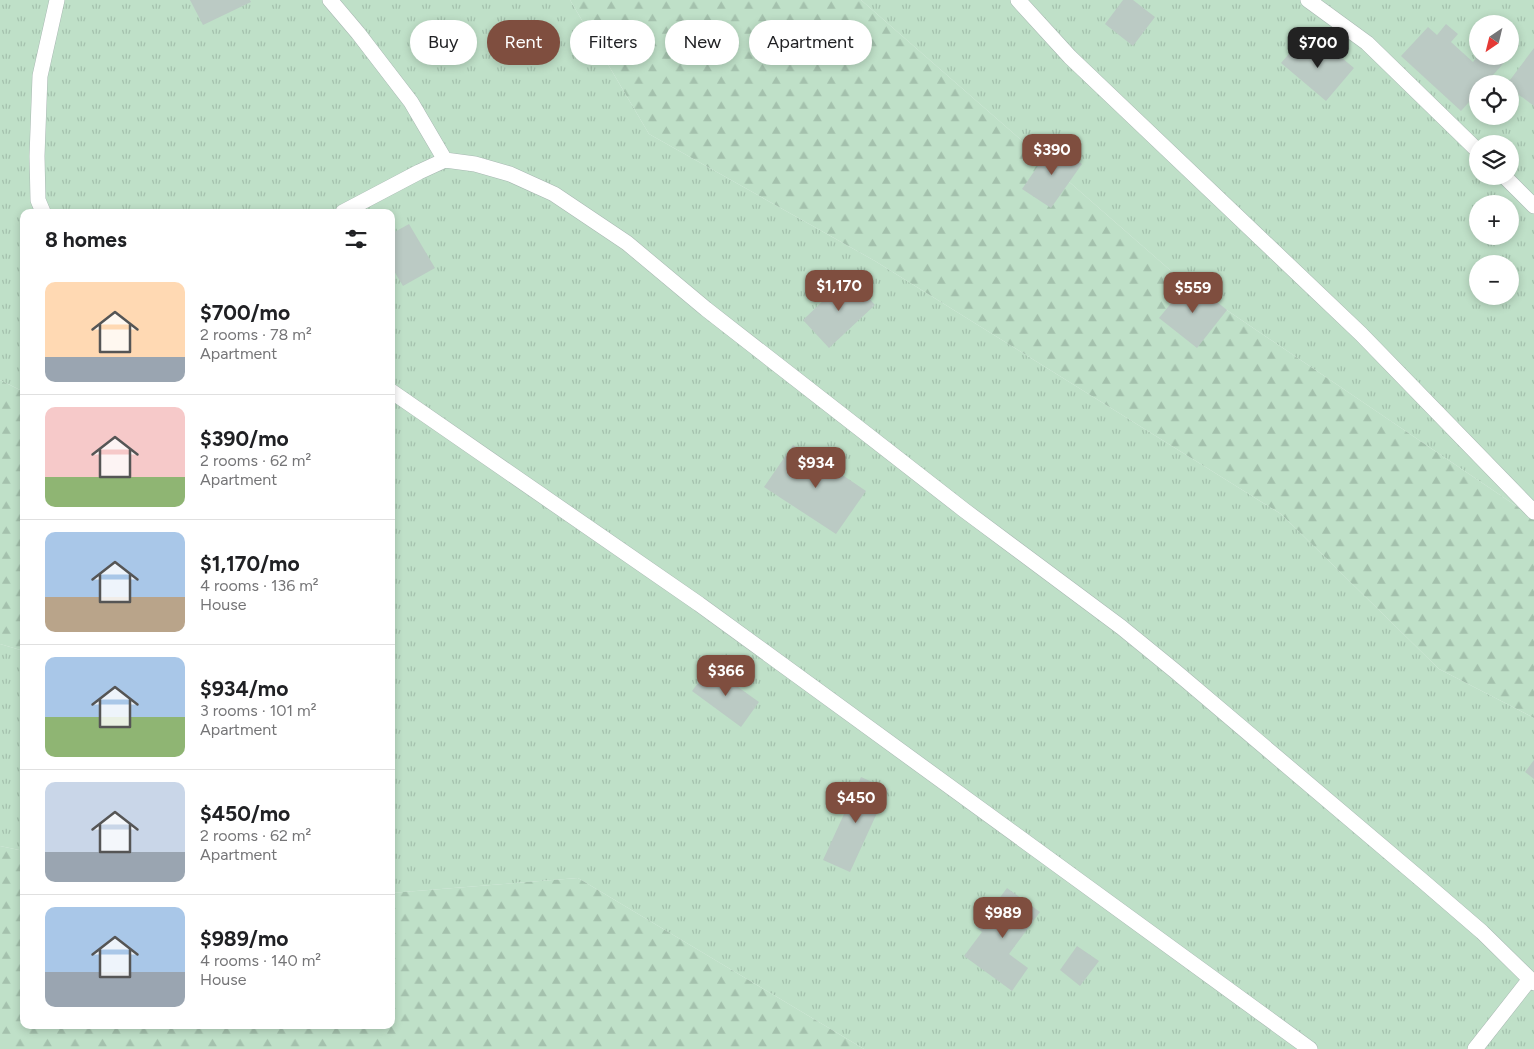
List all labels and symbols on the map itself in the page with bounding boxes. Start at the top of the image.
north arrow [1469,15,1519,65]
pin: $700 [1288,27,1348,69]
pin: $390 [1022,134,1082,176]
pin: $1,170 [798,270,880,312]
pin: $559 [1163,272,1223,314]
pin: $934 [786,446,846,489]
pin: $366 [696,654,756,697]
pin: $450 [826,782,886,824]
pin: $989 [973,896,1033,939]

